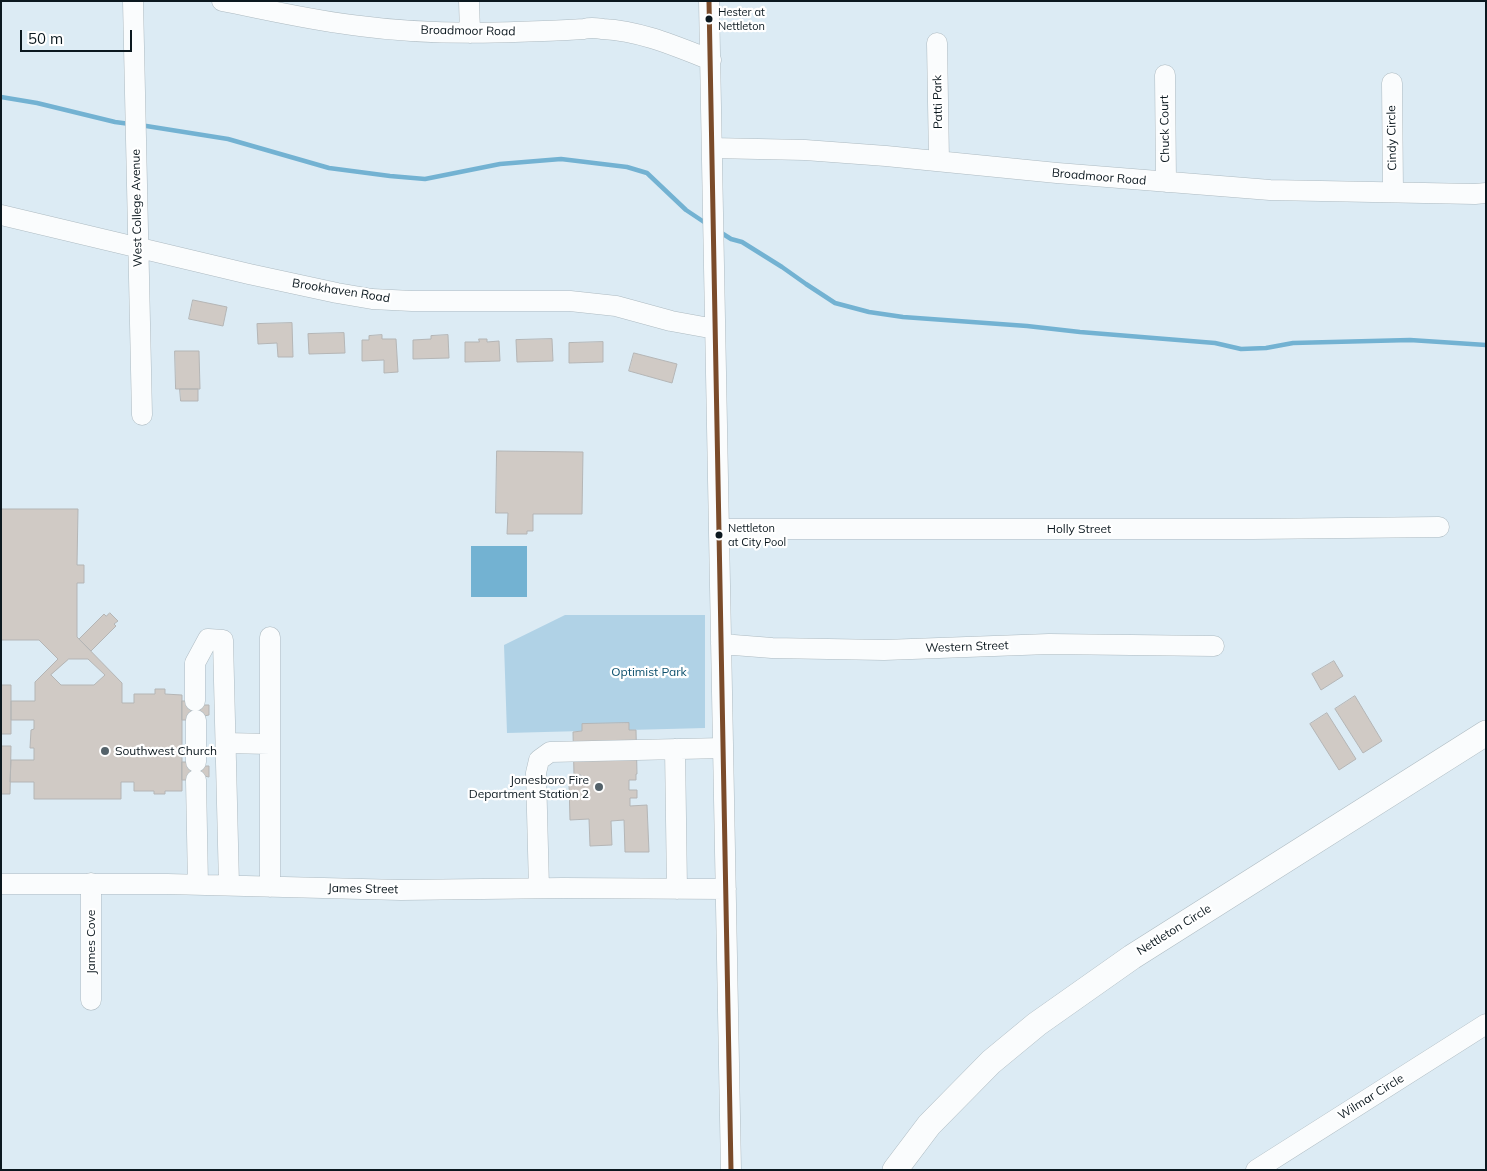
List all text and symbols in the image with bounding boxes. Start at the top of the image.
place label: Hester at Nettleton [718,6,765,32]
marker: Hester at Nettleton [704,14,714,24]
scale bar [22,20,135,52]
street label: Broadmoor Road [420,23,516,39]
text: 50 m [28,29,63,48]
street label: Patti Park [930,75,946,129]
street label: Chuck Court [1157,95,1173,163]
street label: Cindy Circle [1384,105,1400,171]
street label: West College Avenue [129,149,145,267]
street label: Broadmoor Road [1051,166,1147,188]
street label: Brookhaven Road [291,276,391,306]
place label: Nettleton at City Pool [728,522,786,548]
street label: Holly Street [1047,522,1111,536]
marker: Nettleton at City Pool [714,530,724,540]
street label: Western Street [925,638,1009,656]
park label: Optimist Park [611,665,687,679]
place label: Southwest Church [115,744,217,758]
marker: Southwest Church [99,745,111,757]
place label: Jonesboro Fire Department Station 2 [469,773,589,801]
marker: Jonesboro Fire Department Station 2 [593,781,605,793]
street label: James Street [328,881,398,897]
street label: Nettleton Circle [1134,901,1214,959]
street label: James Cove [84,910,98,974]
street label: Wilmar Circle [1335,1071,1407,1123]

